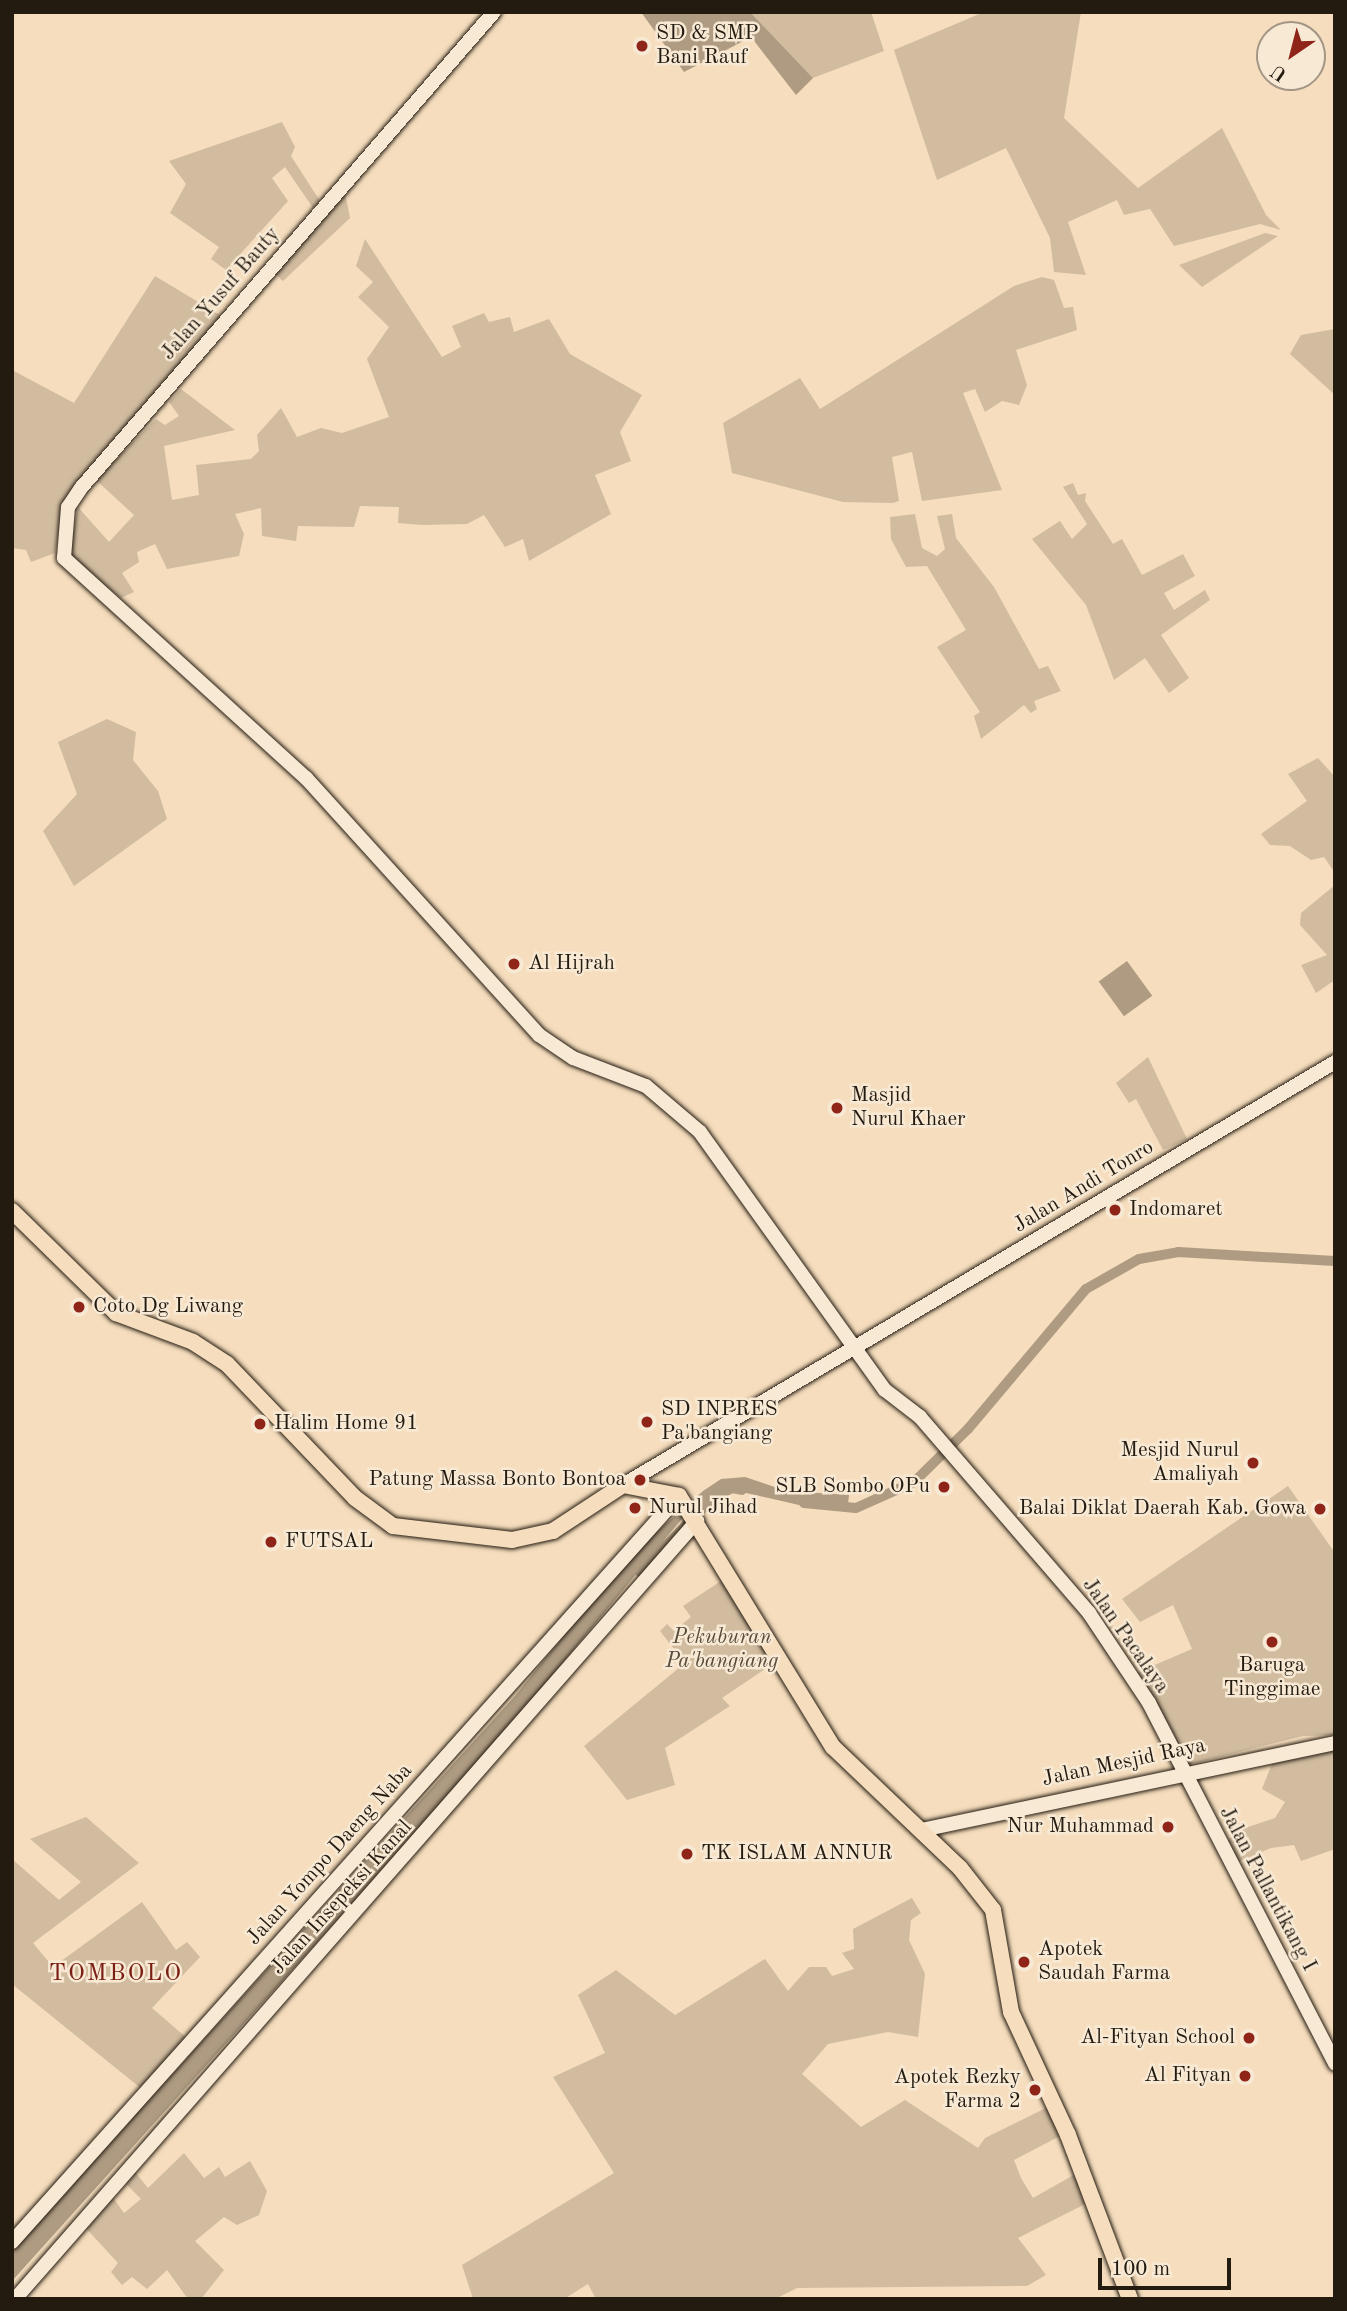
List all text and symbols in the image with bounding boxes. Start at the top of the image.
place label: SD & SMP Bani Rauf [656,21,759,71]
north arrow [1256,21,1326,91]
marker: SD & SMP Bani Rauf [634,38,650,54]
text: U [1268,60,1291,84]
street label: Jalan Yusuf Bauty [156,222,286,366]
place label: Al Hijrah [528,951,615,977]
marker: Al Hijrah [506,956,522,972]
place label: Masjid Nurul Khaer [851,1083,966,1133]
marker: Masjid Nurul Khaer [829,1100,845,1116]
street label: Jalan Andi Tonro [1009,1135,1159,1239]
place label: Indomaret [1129,1197,1223,1223]
marker: Indomaret [1107,1202,1123,1218]
place label: Coto Dg Liwang [93,1294,243,1320]
marker: Coto Dg Liwang [71,1299,87,1315]
place label: SD INPRES Pa'bangiang [661,1397,778,1447]
place label: Halim Home 91 [274,1411,418,1437]
marker: SD INPRES Pa'bangiang [639,1414,655,1430]
marker: Halim Home 91 [252,1416,268,1432]
place label: Mesjid Nurul Amaliyah [1121,1438,1239,1488]
marker: Mesjid Nurul Amaliyah [1245,1455,1261,1471]
place label: Patung Massa Bonto Bontoa [368,1467,626,1493]
marker: Patung Massa Bonto Bontoa [632,1472,648,1488]
place label: SLB Sombo OPu [775,1474,930,1500]
marker: SLB Sombo OPu [936,1479,952,1495]
place label: Nurul Jihad [649,1495,758,1521]
place label: Balai Diklat Daerah Kab. Gowa [1019,1496,1306,1522]
marker: Nurul Jihad [627,1500,643,1516]
marker: Balai Diklat Daerah Kab. Gowa [1312,1501,1328,1517]
place label: FUTSAL [285,1529,373,1555]
marker: FUTSAL [263,1534,279,1550]
street label: Jalan Pacalaya [1076,1574,1174,1698]
park label: Pekuburan Pa'bangiang [666,1625,778,1675]
marker: Baruga Tinggimae [1264,1634,1280,1650]
place label: Baruga Tinggimae [1223,1653,1321,1703]
street label: Jalan Mesjid Raya [1040,1733,1208,1793]
street label: Jalan Yompo Daeng Naba [242,1759,418,1951]
street label: Jalan Pallantikang I [1213,1802,1321,1976]
place label: Nur Muhammad [1007,1814,1154,1840]
street label: Jalan Insepeksi Kanal [266,1816,418,1980]
marker: Nur Muhammad [1160,1819,1176,1835]
place label: TK ISLAM ANNUR [701,1841,892,1867]
marker: TK ISLAM ANNUR [679,1846,695,1862]
place label: Apotek Saudah Farma [1038,1937,1170,1987]
marker: Apotek Saudah Farma [1016,1954,1032,1970]
district label: TOMBOLO [50,1961,182,1989]
place label: Al-Fityan School [1080,2025,1235,2051]
marker: Al-Fityan School [1241,2030,1257,2046]
place label: Al Fityan [1144,2063,1231,2089]
place label: Apotek Rezky Farma 2 [894,2065,1021,2115]
marker: Al Fityan [1237,2068,1253,2084]
marker: Apotek Rezky Farma 2 [1027,2082,1043,2098]
scale bar [1102,2244,1235,2288]
text: 100 m [1111,2259,1170,2280]

